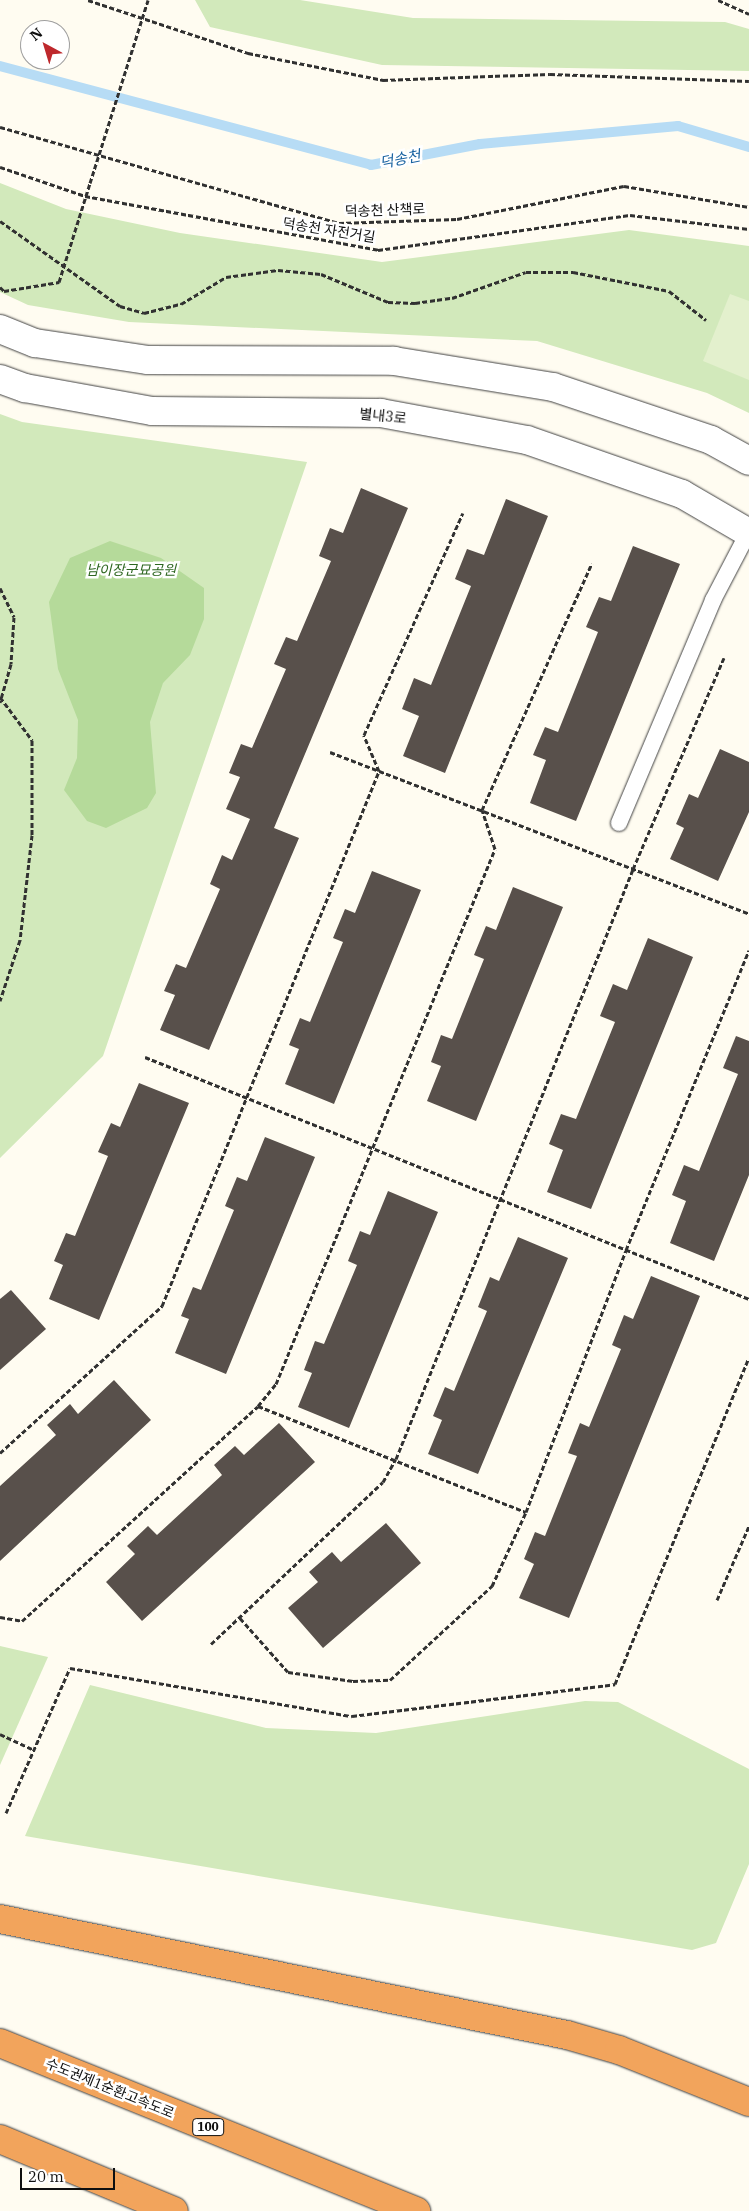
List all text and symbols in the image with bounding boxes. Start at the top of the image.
north arrow [20,20,70,70]
text: N [26,24,46,45]
water label: 덕송천 [378,146,422,172]
street label: 덕송천 산책로 [344,200,426,220]
street label: 덕송천 자전거길 [282,214,376,246]
street label: 별내3로 [359,405,407,427]
park label: 남이장군묘공원 [86,562,176,578]
street label: 수도권제1순환고속도로 [43,2055,177,2121]
road number: 100 [192,2118,224,2136]
scale bar [22,2158,118,2190]
text: 20 m [28,2167,64,2186]

